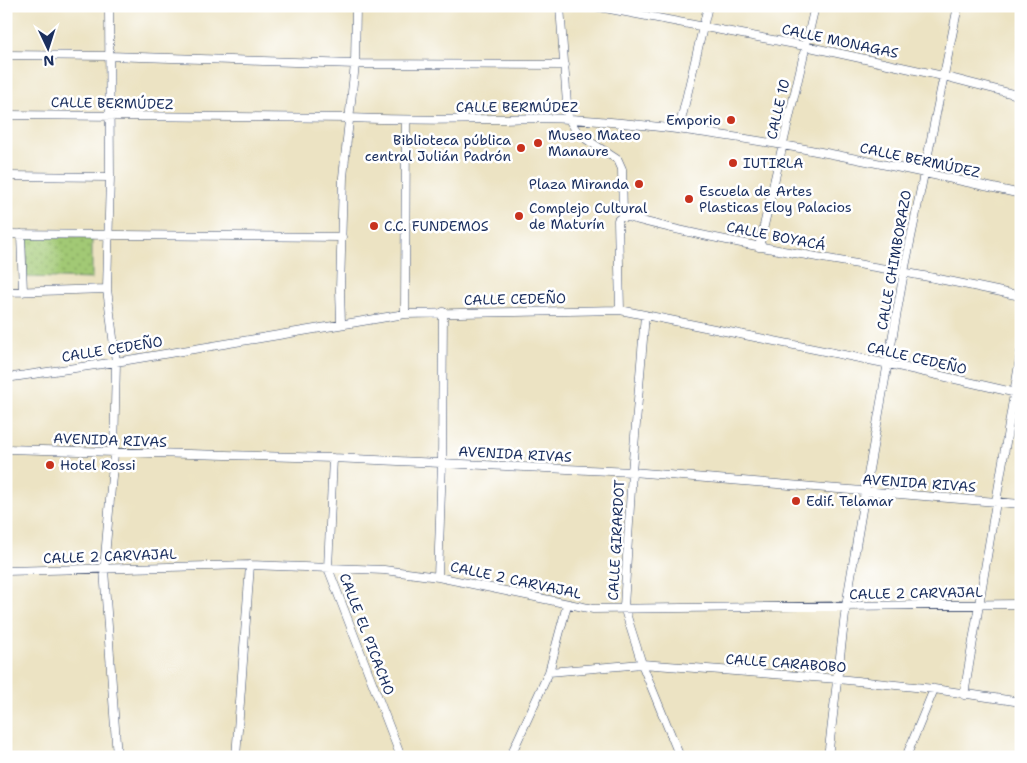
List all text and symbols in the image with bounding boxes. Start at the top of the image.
street label: CALLE MONAGAS [780,20,900,62]
north arrow [22,22,72,72]
text: N [43,52,55,70]
street label: CALLE 10 [762,77,794,141]
street label: CALLE BERMÚDEZ [51,93,174,113]
street label: CALLE BERMÚDEZ [456,98,579,116]
place label: Emporio [666,111,721,129]
marker: Emporio [725,114,737,126]
place label: Museo Mateo Manaure [548,126,641,160]
place label: Biblioteca pública central Julián Padrón [365,131,511,165]
marker: Museo Mateo Manaure [532,137,544,149]
street label: CALLE BERMÚDEZ [858,138,982,182]
marker: Biblioteca pública central Julián Padrón [515,142,527,154]
place label: IUTIRLA [743,154,803,172]
marker: IUTIRLA [727,157,739,169]
place label: Plaza Miranda [529,175,629,193]
marker: Plaza Miranda [633,178,645,190]
place label: Escuela de Artes Plasticas Eloy Palacios [699,182,852,216]
street label: CALLE CHIMBORAZO [873,189,915,331]
marker: Escuela de Artes Plasticas Eloy Palacios [683,193,695,205]
place label: Complejo Cultural de Maturín [529,199,648,233]
marker: Complejo Cultural de Maturín [513,210,525,222]
place label: C.C. FUNDEMOS [384,217,489,235]
street label: CALLE BOYACÁ [725,218,827,254]
marker: C.C. FUNDEMOS [368,220,380,232]
street label: CALLE CEDEÑO [464,288,566,309]
street label: CALLE CEDEÑO [60,331,164,366]
street label: CALLE CEDEÑO [865,337,969,378]
street label: AVENIDA RIVAS [53,429,167,451]
street label: AVENIDA RIVAS [458,442,573,466]
place label: Hotel Rossi [60,456,136,474]
marker: Hotel Rossi [44,459,56,471]
street label: AVENIDA RIVAS [862,470,977,496]
street label: CALLE GIRARDOT [604,479,628,601]
place label: Edif. Telamar [806,492,894,510]
marker: Edif. Telamar [790,495,802,507]
street label: CALLE 2 CARVAJAL [43,545,177,567]
street label: CALLE 2 CARVAJAL [449,557,584,603]
street label: CALLE EL PICACHO [335,570,399,698]
street label: CALLE 2 CARVAJAL [849,583,983,603]
street label: CALLE CARABOBO [725,650,847,676]

